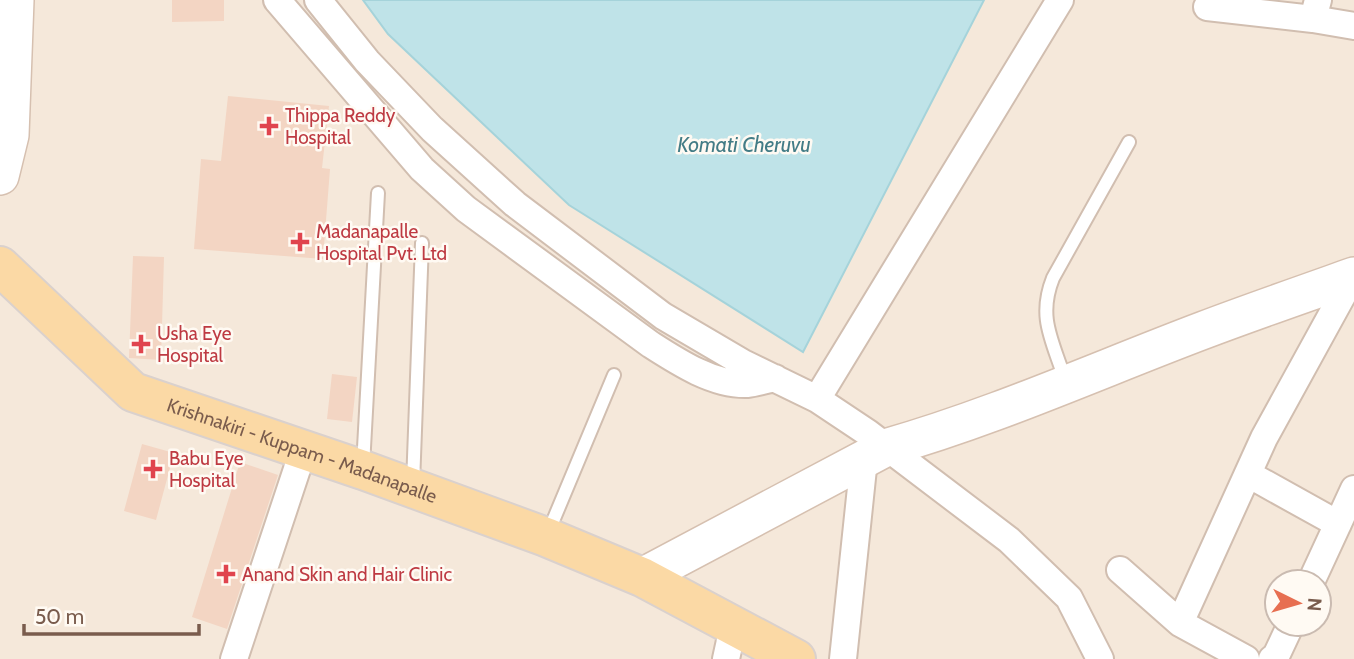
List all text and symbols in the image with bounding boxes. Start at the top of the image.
place label: Thippa Reddy Hospital [285,104,396,149]
marker: Thippa Reddy Hospital [259,116,279,136]
water label: Komati Cheruvu [677,132,811,157]
place label: Madanapalle Hospital Pvt. Ltd [316,220,447,265]
marker: Madanapalle Hospital Pvt. Ltd [290,232,310,252]
place label: Usha Eye Hospital [157,322,232,367]
marker: Usha Eye Hospital [131,334,151,354]
street label: Krishnakiri - Kuppam - Madanapalle [164,393,440,508]
place label: Babu Eye Hospital [169,447,244,492]
marker: Babu Eye Hospital [143,459,163,479]
place label: Anand Skin and Hair Clinic [242,563,452,586]
marker: Anand Skin and Hair Clinic [216,564,236,584]
north arrow [1263,568,1333,638]
scale bar [24,592,200,636]
text: N [1302,597,1326,612]
text: 50 m [35,604,84,629]

